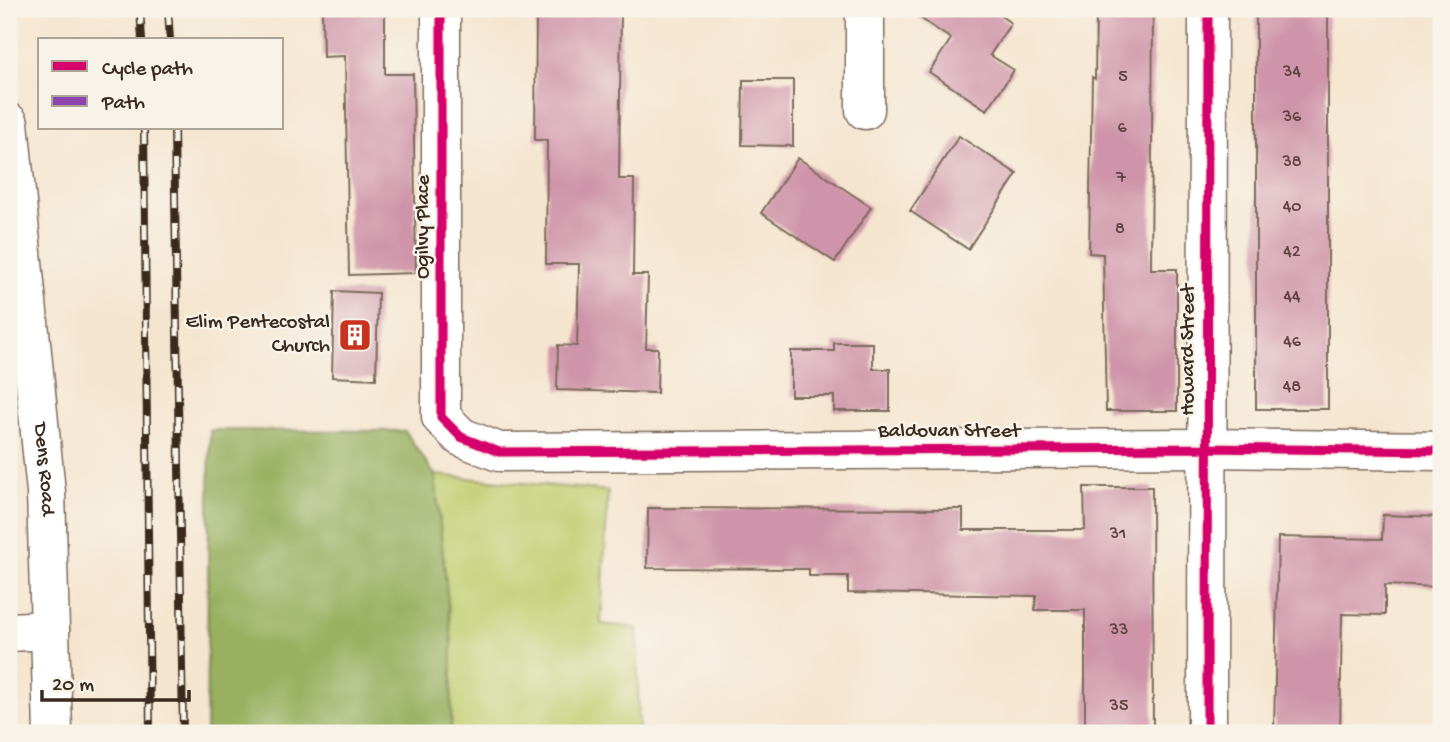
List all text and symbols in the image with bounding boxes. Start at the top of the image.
legend [38,38,284,130]
text: Cycle path [102,58,193,83]
house number: 34 [1282,62,1301,83]
house number: 5 [1118,67,1128,88]
text: Path [101,92,145,117]
house number: 36 [1282,107,1302,128]
house number: 6 [1117,118,1127,139]
house number: 38 [1281,152,1302,173]
house number: 7 [1115,168,1126,189]
street label: Ogilvy Place [412,174,437,279]
house number: 40 [1283,197,1301,218]
house number: 8 [1115,219,1125,240]
house number: 42 [1283,242,1301,263]
street label: Howard Street [1177,282,1202,416]
house number: 44 [1283,287,1301,308]
place label: Elim Pentecostal Church [185,311,330,360]
building icon: Elim Pentecostal Church [336,316,374,354]
house number: 46 [1283,332,1302,353]
house number: 48 [1283,377,1301,398]
street label: Dens Road [26,420,59,518]
street label: Baldovan Street [877,420,1022,445]
house number: 31 [1109,524,1126,545]
house number: 33 [1109,620,1128,641]
scale bar [42,658,189,702]
text: 20 m [52,674,94,699]
house number: 35 [1109,696,1128,717]

